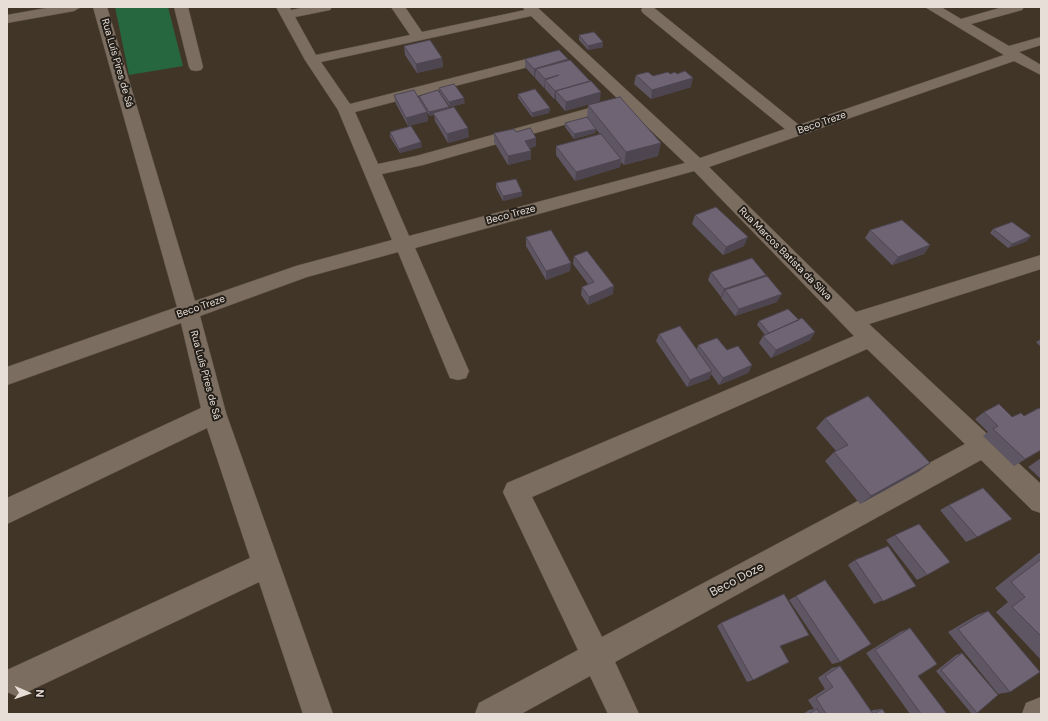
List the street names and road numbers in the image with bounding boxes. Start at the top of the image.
street label: Rua Luís Pires de Sá [99,17,135,109]
street label: Beco Treze [796,109,848,137]
street label: Beco Treze [485,203,537,227]
street label: Rua Marcos Batista da Silva [736,205,834,303]
street label: Beco Treze [175,293,227,321]
street label: Rua Luís Pires de Sá [187,329,223,421]
street label: Beco Doze [708,560,766,600]

